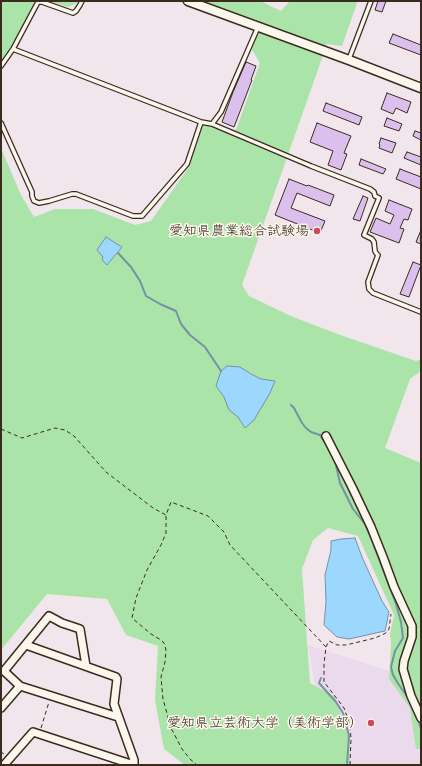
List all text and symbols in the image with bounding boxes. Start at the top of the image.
place label: 愛知県農業総合試験場 [169,223,309,239]
marker: 愛知県農業総合試験場 [312,226,322,236]
place label: 愛知県立芸術大学（美術学部） [167,715,363,731]
marker: 愛知県立芸術大学（美術学部） [366,718,376,728]

